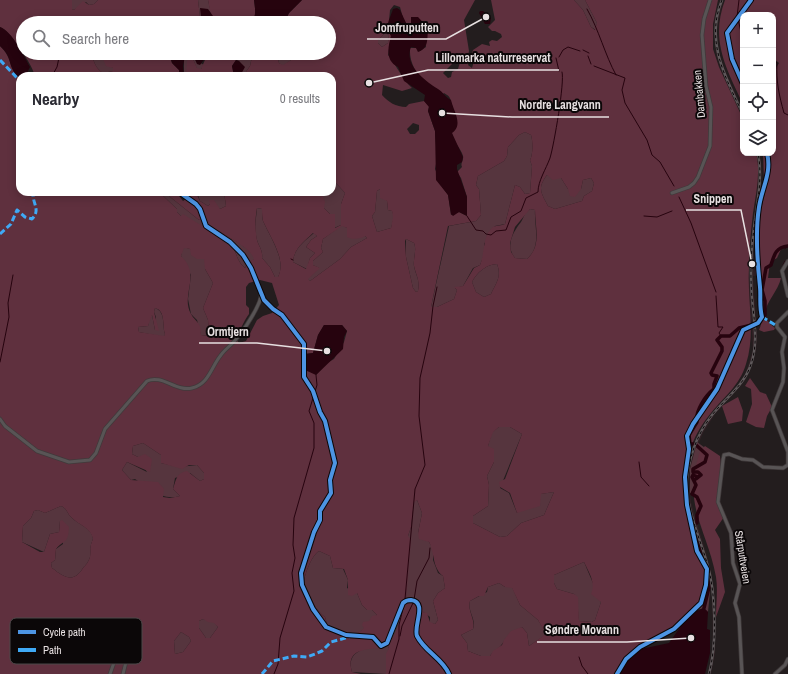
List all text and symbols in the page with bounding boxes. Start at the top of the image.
map controls [740,12,776,156]
button: + [740,12,776,48]
callout: Jomfruputten [367,15,446,39]
search box [16,16,336,60]
text: Jomfruputten [375,20,439,36]
icon: search [30,27,52,49]
text: Search here [62,28,129,49]
callout: Lillomarka naturreservat [428,46,559,70]
button: − [740,48,776,84]
text: Lillomarka naturreservat [436,50,551,66]
street label: Dambakken [690,69,708,119]
button: locate [740,84,776,120]
text: Nearby [32,87,79,110]
text: 0 results [280,90,320,107]
callout: Nordre Langvann [512,93,609,117]
text: Nordre Langvann [519,97,601,113]
button: layers [740,120,776,156]
callout: Snippen [686,186,741,210]
text: Snippen [694,191,732,207]
callout: Ormtjern [199,319,257,343]
text: Ormtjern [207,324,249,340]
street label: Stårputtveien [732,529,754,585]
legend [10,618,142,664]
callout: Søndre Movann [537,618,627,642]
text: Søndre Movann [545,622,619,638]
text: Cycle path [43,625,86,639]
text: Path [43,643,62,657]

